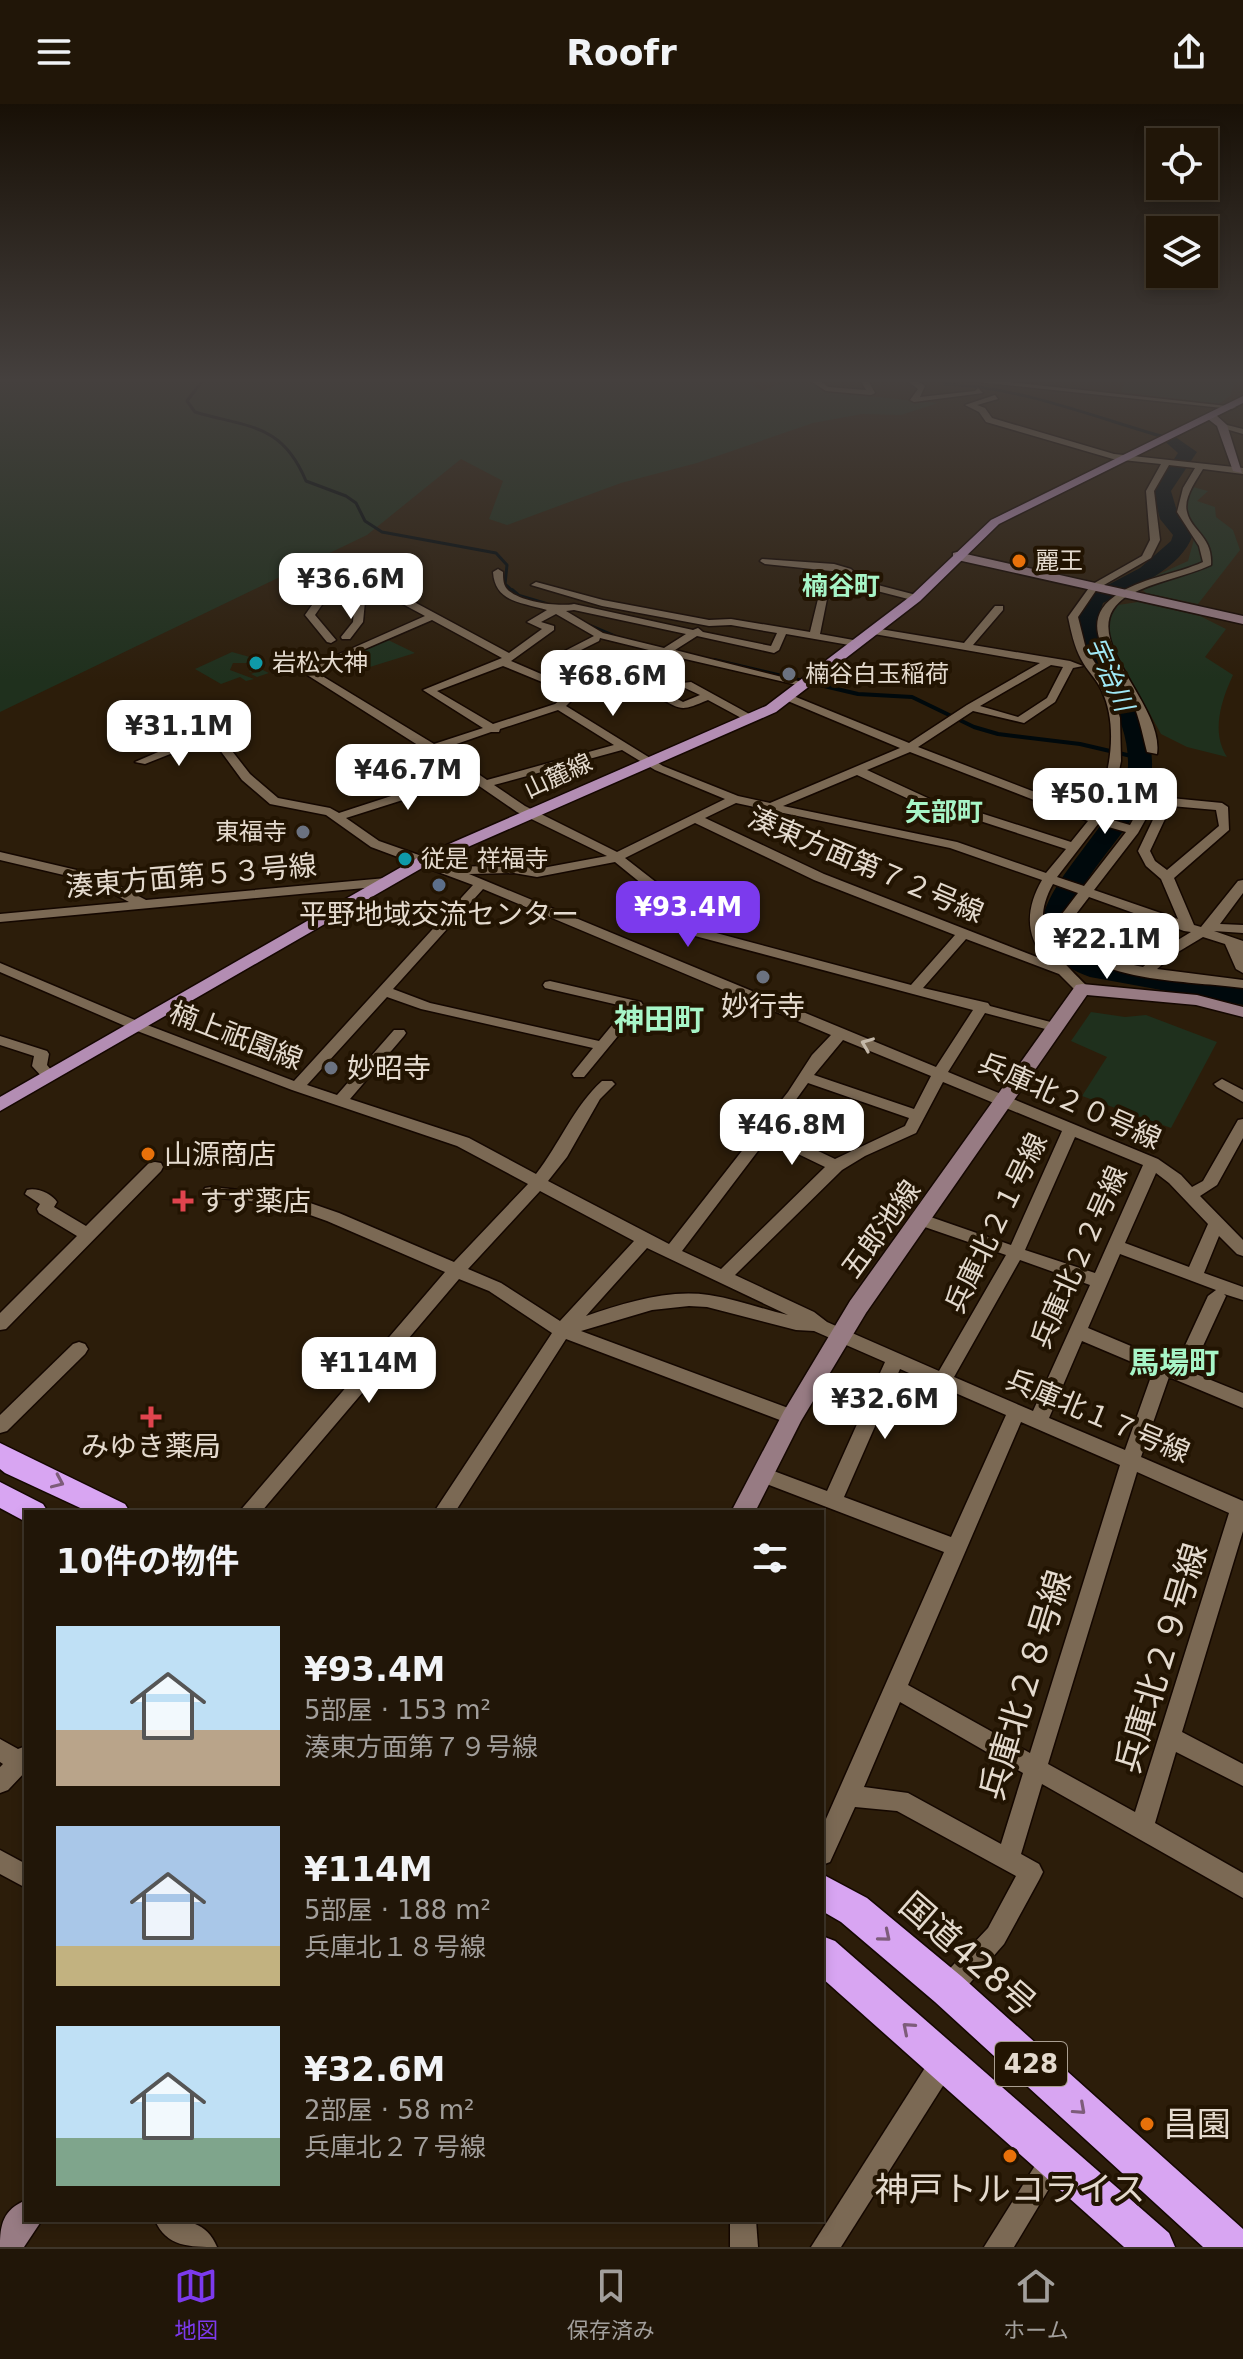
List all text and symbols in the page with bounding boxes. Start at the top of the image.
icon: menu [32,30,76,74]
icon: share [1167,30,1211,74]
text: Roofr [566,32,677,73]
map controls [1146,128,1218,288]
button: locate [1146,128,1218,200]
button: layers [1146,216,1218,288]
place label: 麗王 [1035,547,1083,575]
marker: 麗王 [1010,552,1028,570]
pin: ¥36.6M [286,553,416,621]
text: ¥36.6M [297,564,405,594]
district label: 楠谷町 [802,571,880,601]
water label: 宇治川 [1080,632,1141,718]
place label: 岩松大神 [272,649,368,677]
pin: ¥68.6M [548,650,678,718]
marker: 岩松大神 [247,654,265,672]
place label: 楠谷白玉稲荷 [805,660,949,688]
text: ¥68.6M [559,661,667,691]
marker: 楠谷白玉稲荷 [780,665,798,683]
pin: ¥31.1M [114,700,244,768]
text: ¥31.1M [125,711,233,741]
pin: ¥46.7M [343,744,473,812]
street label: 山麓線 [519,748,597,804]
text: ¥46.7M [354,755,462,785]
pin: ¥50.1M [1040,768,1170,836]
text: ¥50.1M [1051,779,1159,809]
district label: 矢部町 [905,797,983,827]
street label: 湊東方面第７２号線 [744,801,988,929]
place label: 東福寺 [215,818,287,846]
marker: 東福寺 [294,823,312,841]
place label: 従是 祥福寺 [421,845,549,873]
street label: 湊東方面第５３号線 [64,849,318,903]
marker: 従是 祥福寺 [396,850,414,868]
marker: 平野地域交流センター [430,876,448,894]
pin: ¥93.4M [623,881,753,949]
text: ¥93.4M [634,892,742,922]
place label: 平野地域交流センター [299,898,579,931]
pin: ¥22.1M [1042,913,1172,981]
text: ¥22.1M [1053,924,1161,954]
marker: 妙行寺 [754,968,772,986]
place label: 妙行寺 [721,990,805,1023]
street label: 楠上祇園線 [165,996,307,1076]
district label: 神田町 [614,1002,704,1037]
one-way arrow [861,1037,875,1054]
street label: 兵庫北２０号線 [974,1046,1166,1156]
place label: 妙昭寺 [347,1052,431,1085]
marker: 妙昭寺 [322,1059,340,1077]
pin: ¥46.8M [727,1099,857,1167]
text: ¥46.8M [738,1110,846,1140]
street label: 兵庫北２１号線 [938,1128,1054,1318]
place label: 山源商店 [164,1138,276,1171]
marker: 山源商店 [139,1145,157,1163]
street label: 兵庫北２２号線 [1024,1161,1134,1353]
street label: 五郎池線 [835,1174,927,1284]
place label: すず薬店 [199,1185,311,1218]
marker: すず薬店 [174,1192,192,1210]
pin: ¥114M [313,1337,425,1405]
district label: 馬場町 [1129,1345,1219,1380]
text: ¥114M [320,1348,418,1378]
street label: 兵庫北１７号線 [1001,1363,1195,1469]
pin: ¥32.6M [820,1373,950,1441]
text: ¥32.6M [831,1384,939,1414]
marker: みゆき薬局 [142,1408,160,1426]
place label: みゆき薬局 [81,1430,221,1463]
one-way arrow [50,1473,64,1489]
icon: filters [748,1536,792,1580]
street label: 兵庫北２９号線 [1107,1538,1215,1778]
text: 10件の物件 [56,1541,239,1581]
street label: 兵庫北２８号線 [971,1565,1079,1805]
text: ¥93.4M [304,1649,445,1689]
icon: home [120,1658,216,1754]
text: 5部屋 · 153 m² [304,1695,491,1725]
text: 湊東方面第７９号線 [304,1732,538,1762]
text: ¥114M [304,1849,432,1889]
icon: home [120,1858,216,1954]
street label: 国道428号 [892,1884,1044,2024]
text: 5部屋 · 188 m² [304,1895,491,1925]
one-way arrow [876,1927,890,1941]
text: 兵庫北１８号線 [304,1932,486,1962]
one-way arrow [902,2024,917,2038]
road number: 428 [995,2042,1067,2086]
text: ¥32.6M [304,2049,445,2089]
icon: home [120,2058,216,2154]
text: 2部屋 · 58 m² [304,2095,474,2125]
one-way arrow [1071,2099,1085,2114]
place label: 昌園 [1163,2104,1231,2144]
marker: 昌園 [1138,2115,1156,2133]
text: 兵庫北２７号線 [304,2132,486,2162]
marker: 神戸トルコライス [1001,2147,1019,2165]
place label: 神戸トルコライス [875,2169,1145,2209]
tab: 地図 [174,2264,218,2344]
tab: 保存済み [567,2264,655,2344]
tab: ホーム [1003,2264,1069,2344]

